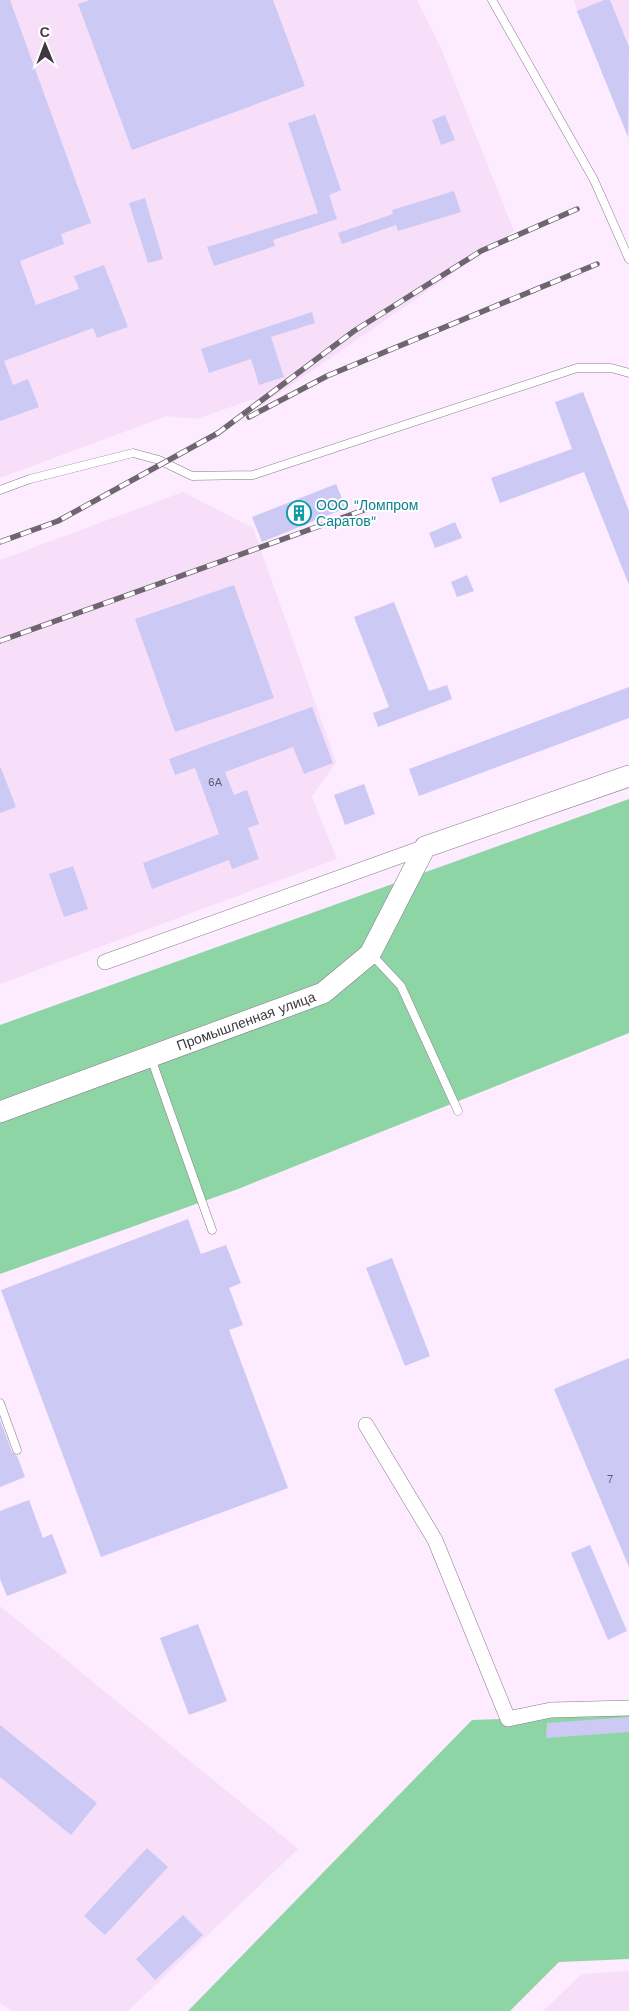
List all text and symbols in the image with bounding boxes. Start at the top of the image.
north arrow [20,20,70,70]
text: С [40,24,50,40]
place label: ООО "Ломпром Саратов" [316,497,418,529]
building icon: ООО "Ломпром Саратов" [286,500,312,526]
house number: 6А [208,776,223,789]
street label: Промышленная улица [174,988,318,1054]
house number: 7 [607,1473,613,1486]

